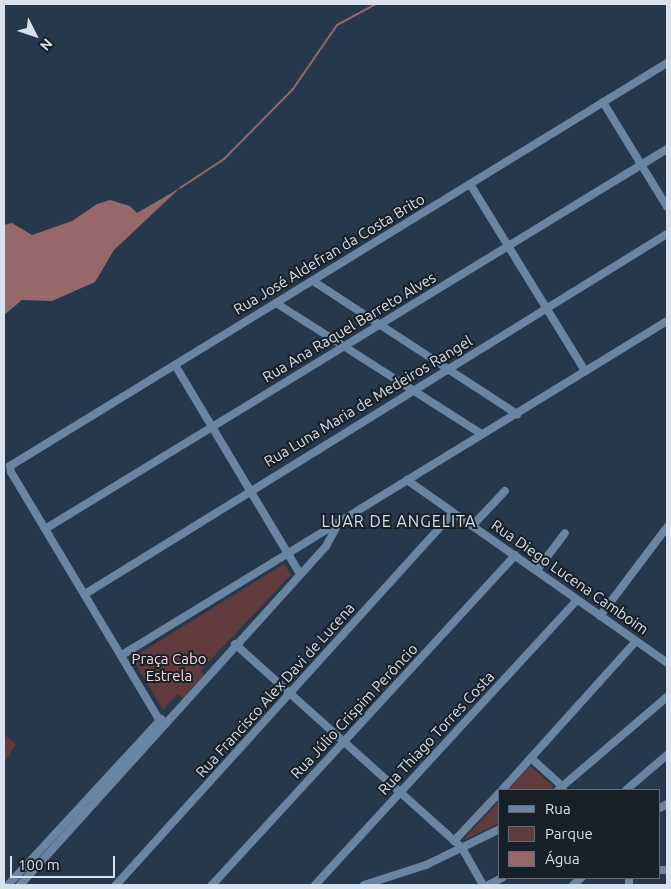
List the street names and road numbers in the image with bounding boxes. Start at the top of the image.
street label: Rua José Aldefran da Costa Brito [230,190,428,318]
street label: Rua Ana Raquel Barreto Alves [259,268,439,386]
street label: Rua Luna Maria de Medeiros Rangel [261,332,475,470]
street label: Rua Diego Lucena Camboim [488,516,652,638]
street label: Rua Francisco Alex Davi de Lucena [192,599,358,781]
street label: Rua Júlio Crispim Perôncio [287,640,421,782]
street label: Rua Thiago Torres Costa [374,668,498,798]

